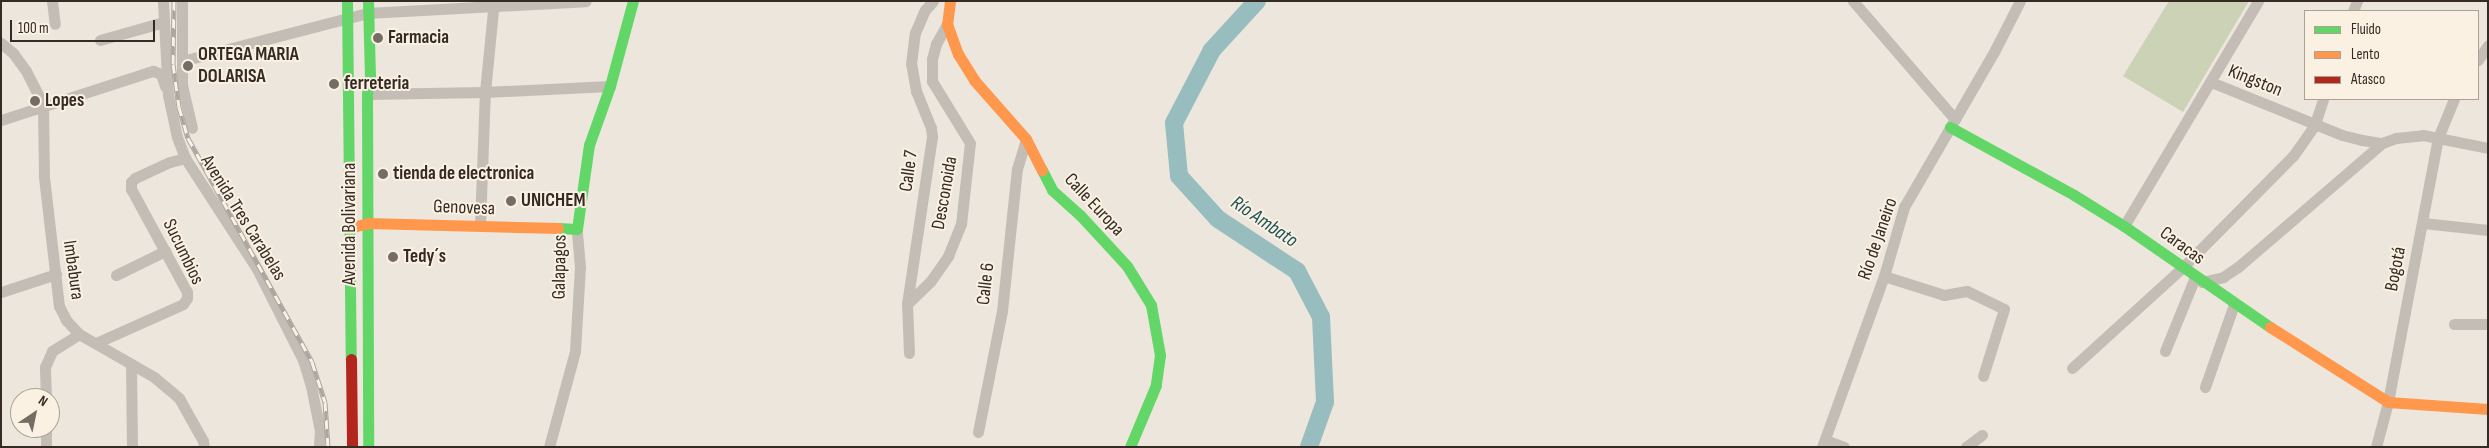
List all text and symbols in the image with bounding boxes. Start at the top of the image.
scale bar [12,10,158,42]
legend [2304,10,2479,100]
text: 100 m [18,19,49,38]
text: Fluido [2351,20,2381,39]
place label: Farmacia [388,27,449,49]
marker: Farmacia [372,32,384,44]
place label: ORTEGA MARIA DOLARISA [198,44,299,88]
text: Lento [2351,45,2380,64]
marker: ORTEGA MARIA DOLARISA [182,60,194,72]
street label: Kingston [2225,60,2285,102]
text: Atasco [2351,70,2385,89]
place label: ferreteria [344,73,409,95]
marker: ferreteria [328,78,340,90]
place label: Lopes [45,90,84,112]
marker: Lopes [29,95,41,107]
street label: Calle 7 [895,149,923,193]
street label: Avenida Tres Carabelas [195,151,291,285]
street label: Desconoida [927,155,963,231]
street label: Avenida Bolivariana [339,163,361,285]
place label: tienda de electronica [393,163,534,185]
marker: tienda de electronica [377,168,389,180]
street label: Calle Europa [1059,169,1129,241]
place label: UNICHEM [521,190,585,212]
water label: Río Ambato [1226,191,1302,253]
marker: UNICHEM [505,195,517,207]
street label: Río de Janeiro [1853,195,1903,283]
street label: Genovesa [433,196,495,220]
street label: Sucumbios [157,216,209,288]
street label: Caracas [2155,222,2209,270]
street label: Galapagos [548,234,572,300]
street label: Imbabura [58,239,88,301]
street label: Bogotá [2381,245,2411,293]
place label: Tedy´s [403,246,446,268]
marker: Tedy´s [387,251,399,263]
street label: Calle 6 [972,262,1000,306]
north arrow [10,388,60,438]
text: N [35,392,51,410]

